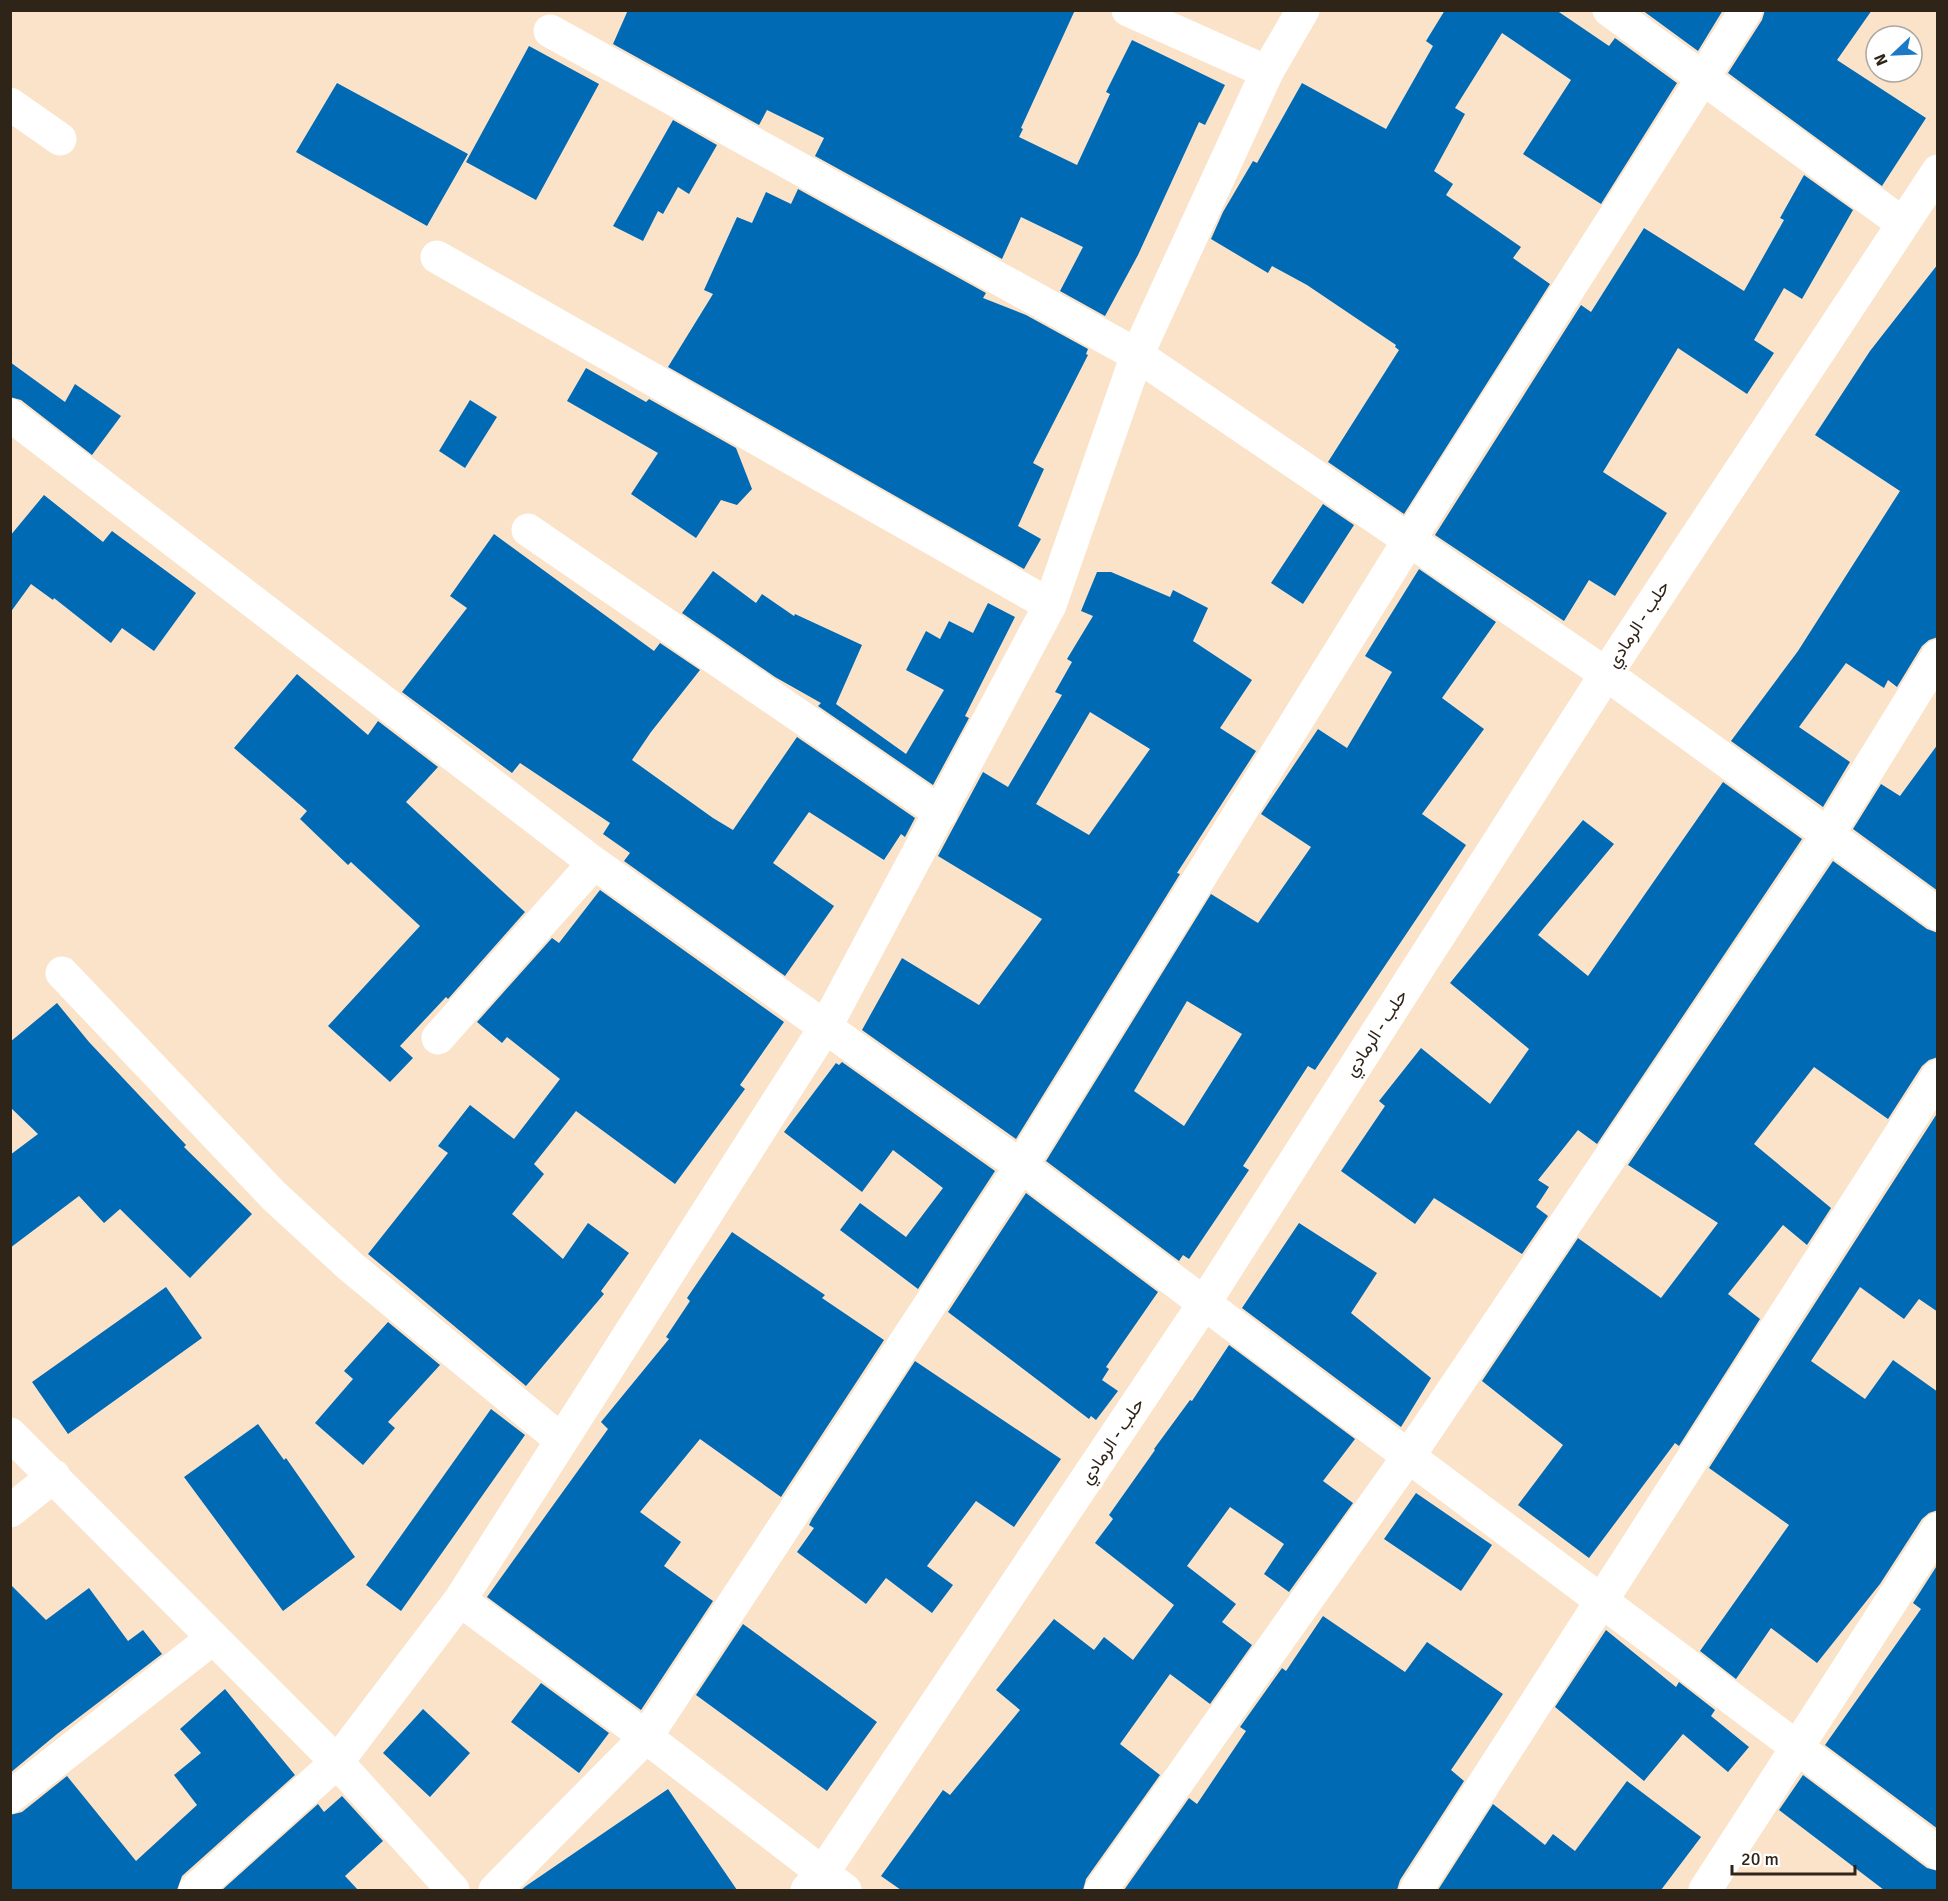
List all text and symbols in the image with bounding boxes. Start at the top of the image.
north arrow [1864,24,1924,84]
text: N [1870,50,1892,69]
street label: حلب - الرمادي [1602,576,1678,674]
street label: حلب - الرمادي [1340,985,1416,1083]
street label: حلب - الرمادي [1075,1394,1152,1491]
scale bar [1732,1838,1855,1876]
text: 20 m [1741,1848,1779,1870]

